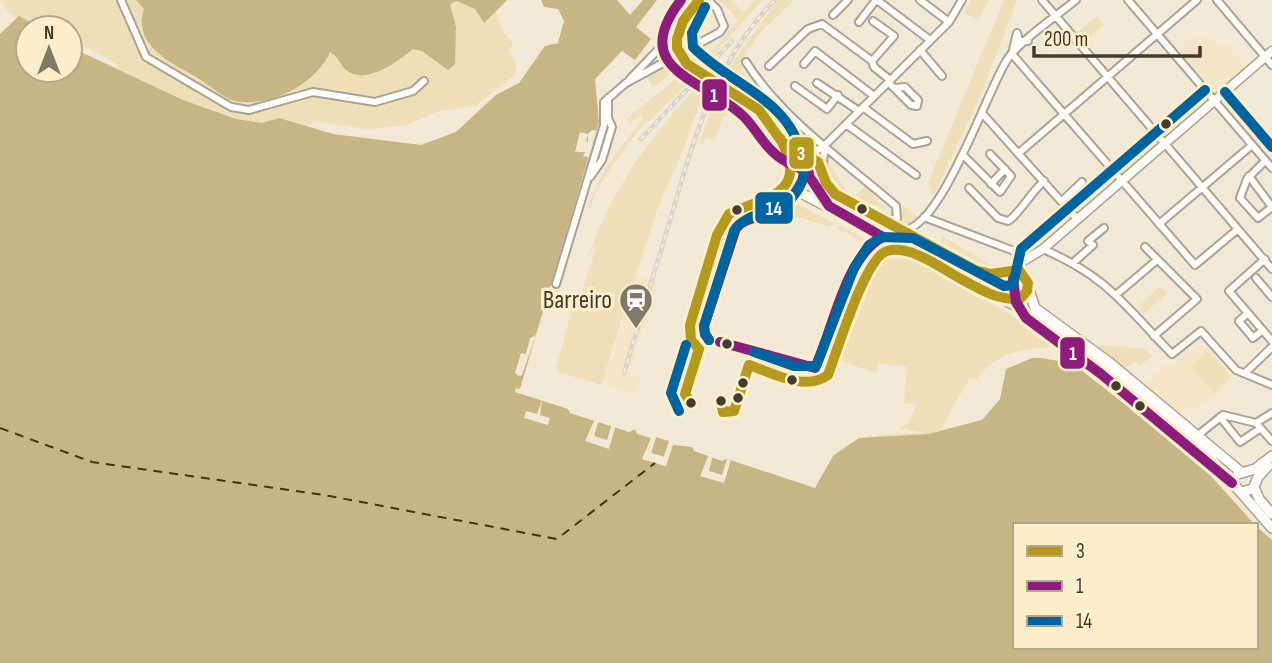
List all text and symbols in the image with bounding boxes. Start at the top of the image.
north arrow [14,14,84,84]
scale bar [1034,14,1200,58]
text: N [44,22,54,45]
text: 200 m [1044,27,1088,52]
line badge: 1 [701,78,728,112]
text: 1 [710,85,718,108]
unlabelled marker [1159,117,1173,131]
line badge: 3 [788,136,815,170]
text: 3 [797,143,805,166]
line badge: 14 [754,191,794,225]
text: 14 [766,198,782,221]
unlabelled marker [855,202,869,216]
unlabelled marker [730,203,744,217]
station icon: Barreiro [617,281,655,330]
place label: Barreiro [543,285,612,316]
line badge: 1 [1059,336,1086,370]
unlabelled marker [720,337,734,351]
text: 1 [1069,343,1077,366]
unlabelled marker [785,373,799,387]
unlabelled marker [736,376,750,390]
unlabelled marker [1109,379,1123,393]
unlabelled marker [731,391,745,405]
unlabelled marker [714,394,728,408]
unlabelled marker [684,396,698,410]
unlabelled marker [1133,399,1147,413]
legend [1013,523,1258,649]
text: 3 [1076,539,1085,564]
text: 1 [1076,574,1084,599]
text: 14 [1076,609,1092,634]

